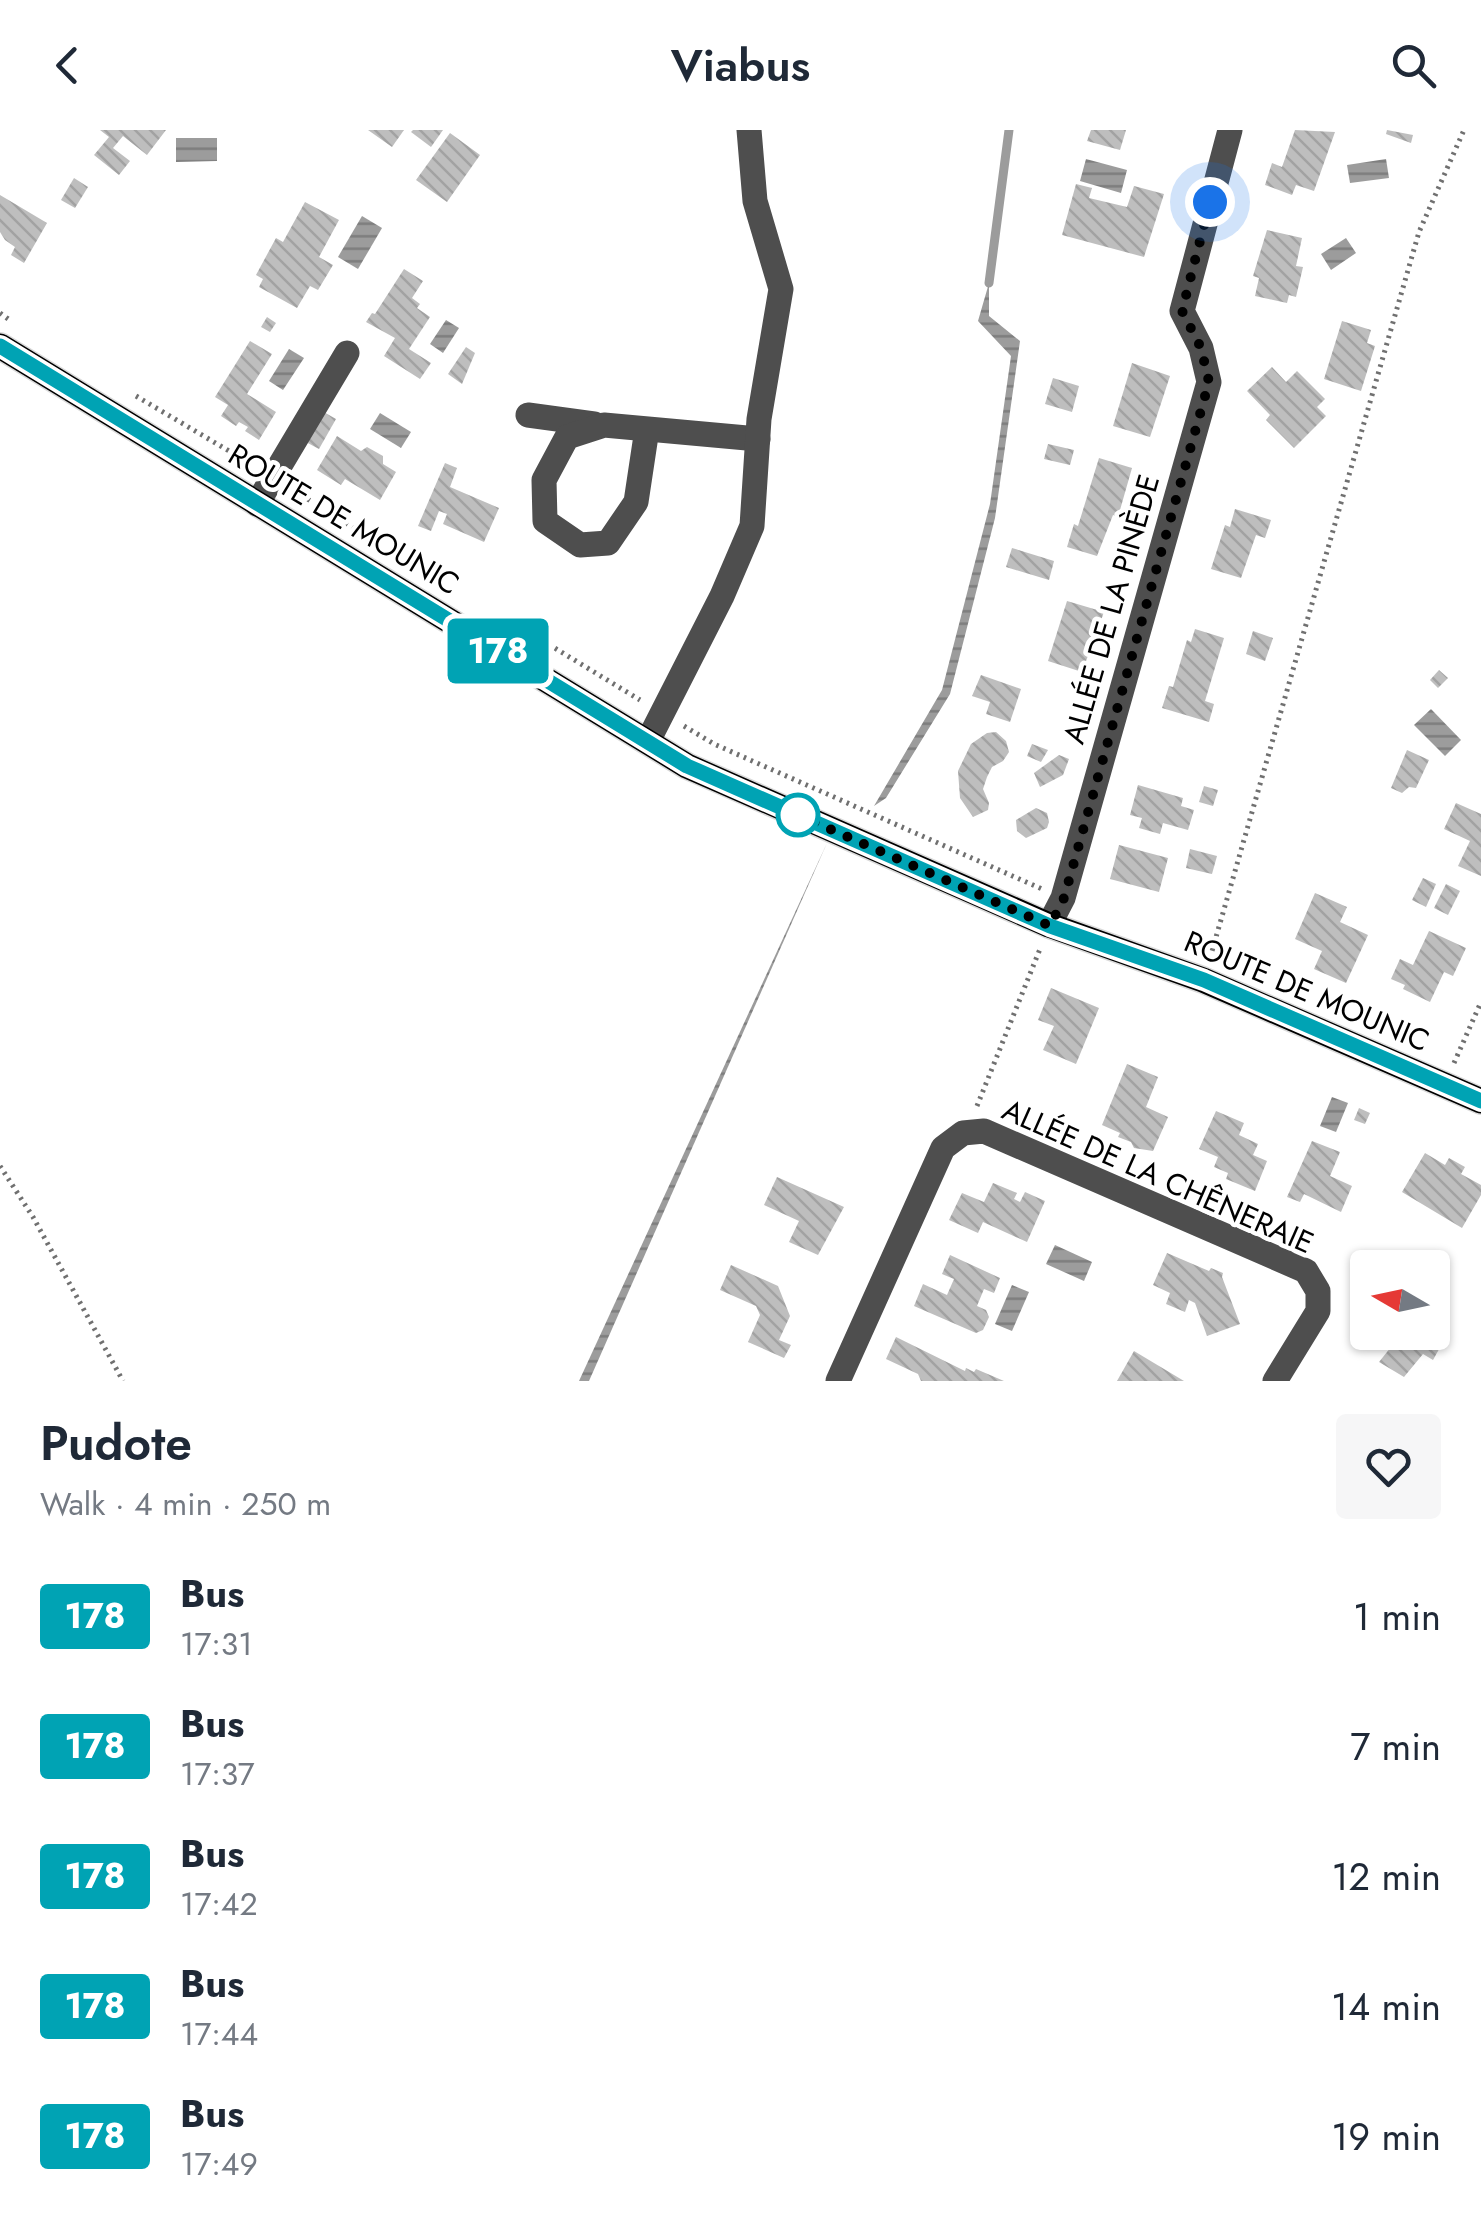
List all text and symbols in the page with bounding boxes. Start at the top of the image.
text: Viabus [671,33,810,98]
icon: back [40,38,95,93]
icon: search [1386,38,1441,93]
your location [1185,177,1235,227]
street label: ROUTE DE MOUNIC [220,433,468,605]
street label: ALLÉE DE LA PINÈDE [1052,469,1170,749]
line badge: 178 [440,618,556,684]
text: 178 [468,626,528,676]
unlabelled marker [777,794,819,836]
street label: ROUTE DE MOUNIC [1178,920,1436,1062]
street label: ALLÉE DE LA CHÊNERAIE [996,1088,1320,1264]
north arrow [1350,1250,1450,1350]
map controls [1350,1250,1450,1350]
text: Pudote [40,1409,192,1478]
button: heart [1336,1414,1441,1519]
text: Walk · 4 min · 250 m [40,1481,331,1527]
text: Bus [180,1566,244,1621]
text: 1 min [1353,1589,1441,1644]
text: 178 [65,1591,125,1641]
text: 17:31 [180,1621,253,1667]
text: Bus [180,1696,244,1751]
text: 7 min [1350,1719,1441,1774]
text: 178 [65,1721,125,1771]
text: 17:37 [180,1751,255,1797]
text: Bus [180,1826,244,1881]
text: 12 min [1331,1849,1441,1904]
text: 178 [65,1851,125,1901]
text: 17:42 [180,1881,258,1927]
text: Bus [180,1956,244,2011]
text: 14 min [1331,1979,1441,2034]
text: 178 [65,1981,125,2031]
text: 17:44 [180,2011,258,2057]
text: Bus [180,2086,244,2141]
text: 19 min [1331,2109,1441,2164]
text: 178 [65,2111,125,2161]
text: 17:49 [180,2141,258,2187]

